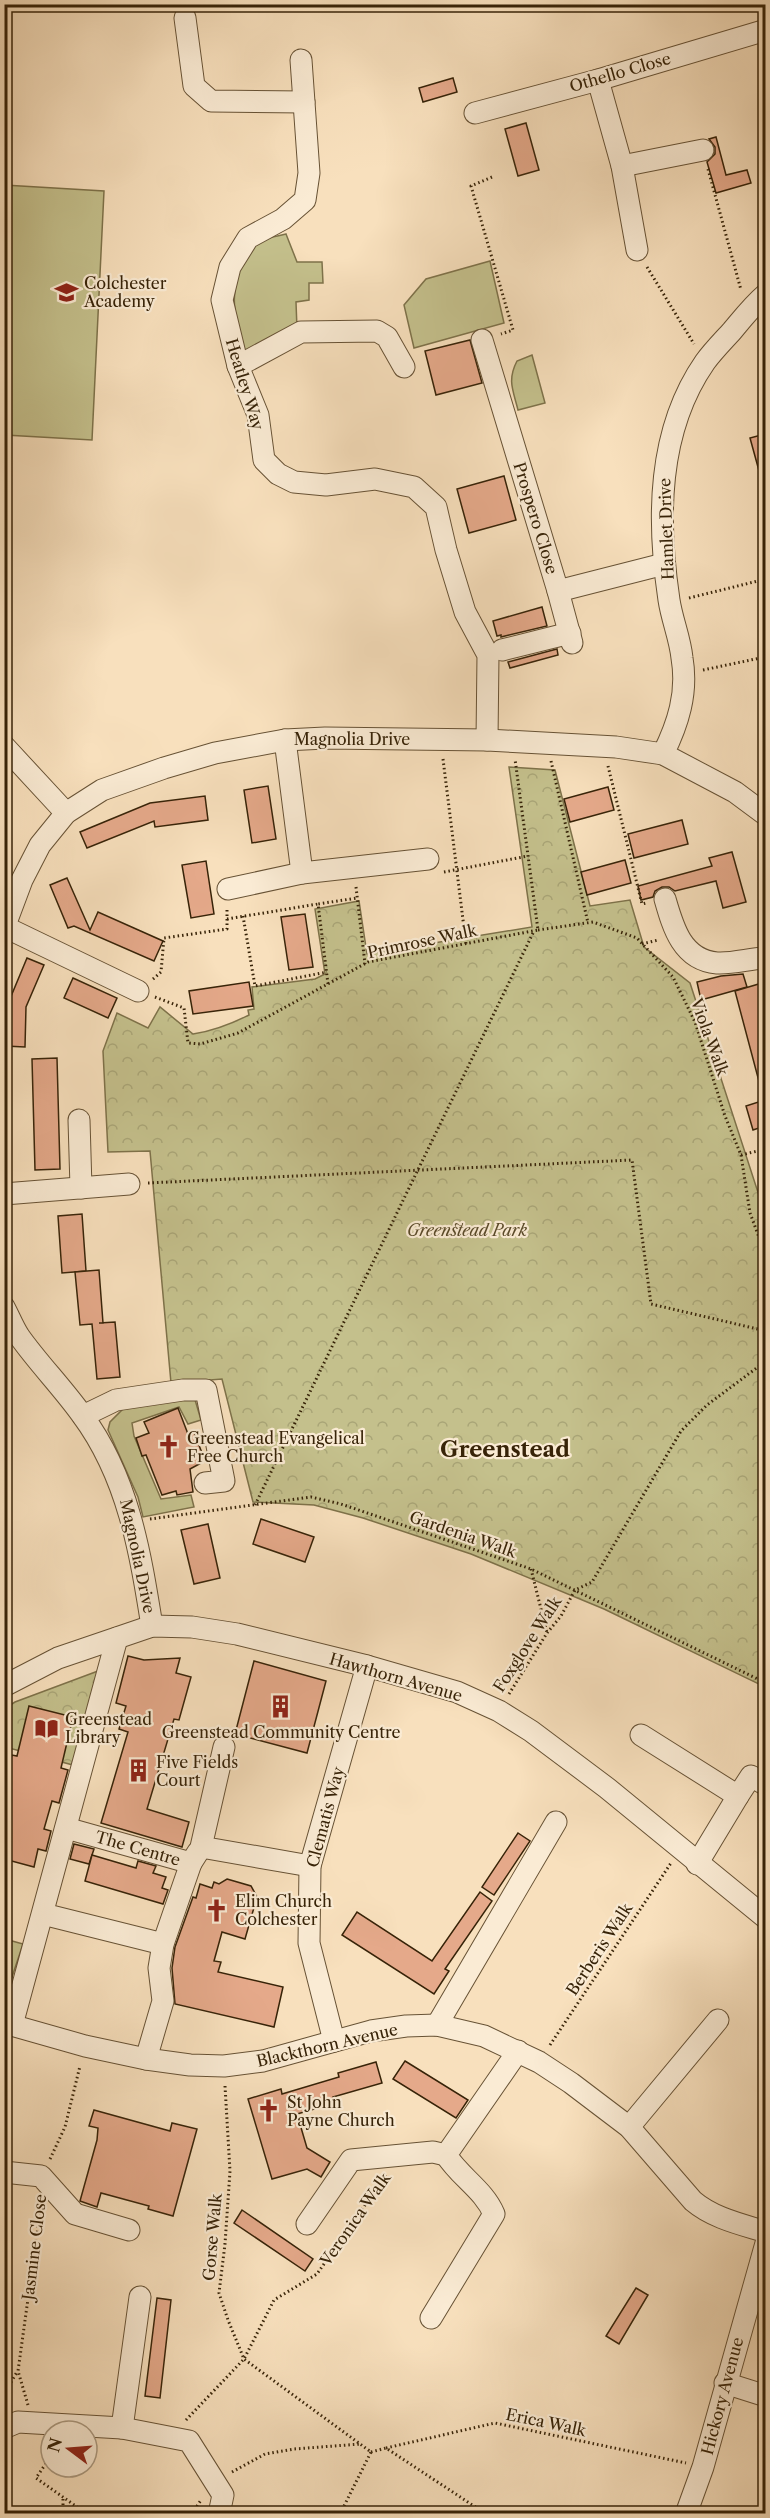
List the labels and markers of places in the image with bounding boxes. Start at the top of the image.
place label: Colchester Academy [83,273,167,311]
school or university icon: Colchester Academy [53,279,79,305]
place label: Greenstead Evangelical Free Church [187,1428,365,1466]
church icon: Greenstead Evangelical Free Church [156,1434,182,1460]
building icon: Greenstead Community Centre [268,1694,294,1720]
place label: Greenstead Library [65,1709,152,1747]
library icon: Greenstead Library [34,1715,60,1741]
place label: Greenstead Community Centre [162,1722,400,1742]
place label: Five Fields Court [156,1752,238,1790]
building icon: Five Fields Court [125,1758,151,1784]
place label: Elim Church Colchester [235,1891,332,1929]
church icon: Elim Church Colchester [204,1897,230,1923]
place label: St John Payne Church [287,2092,395,2130]
church icon: St John Payne Church [256,2098,282,2124]

